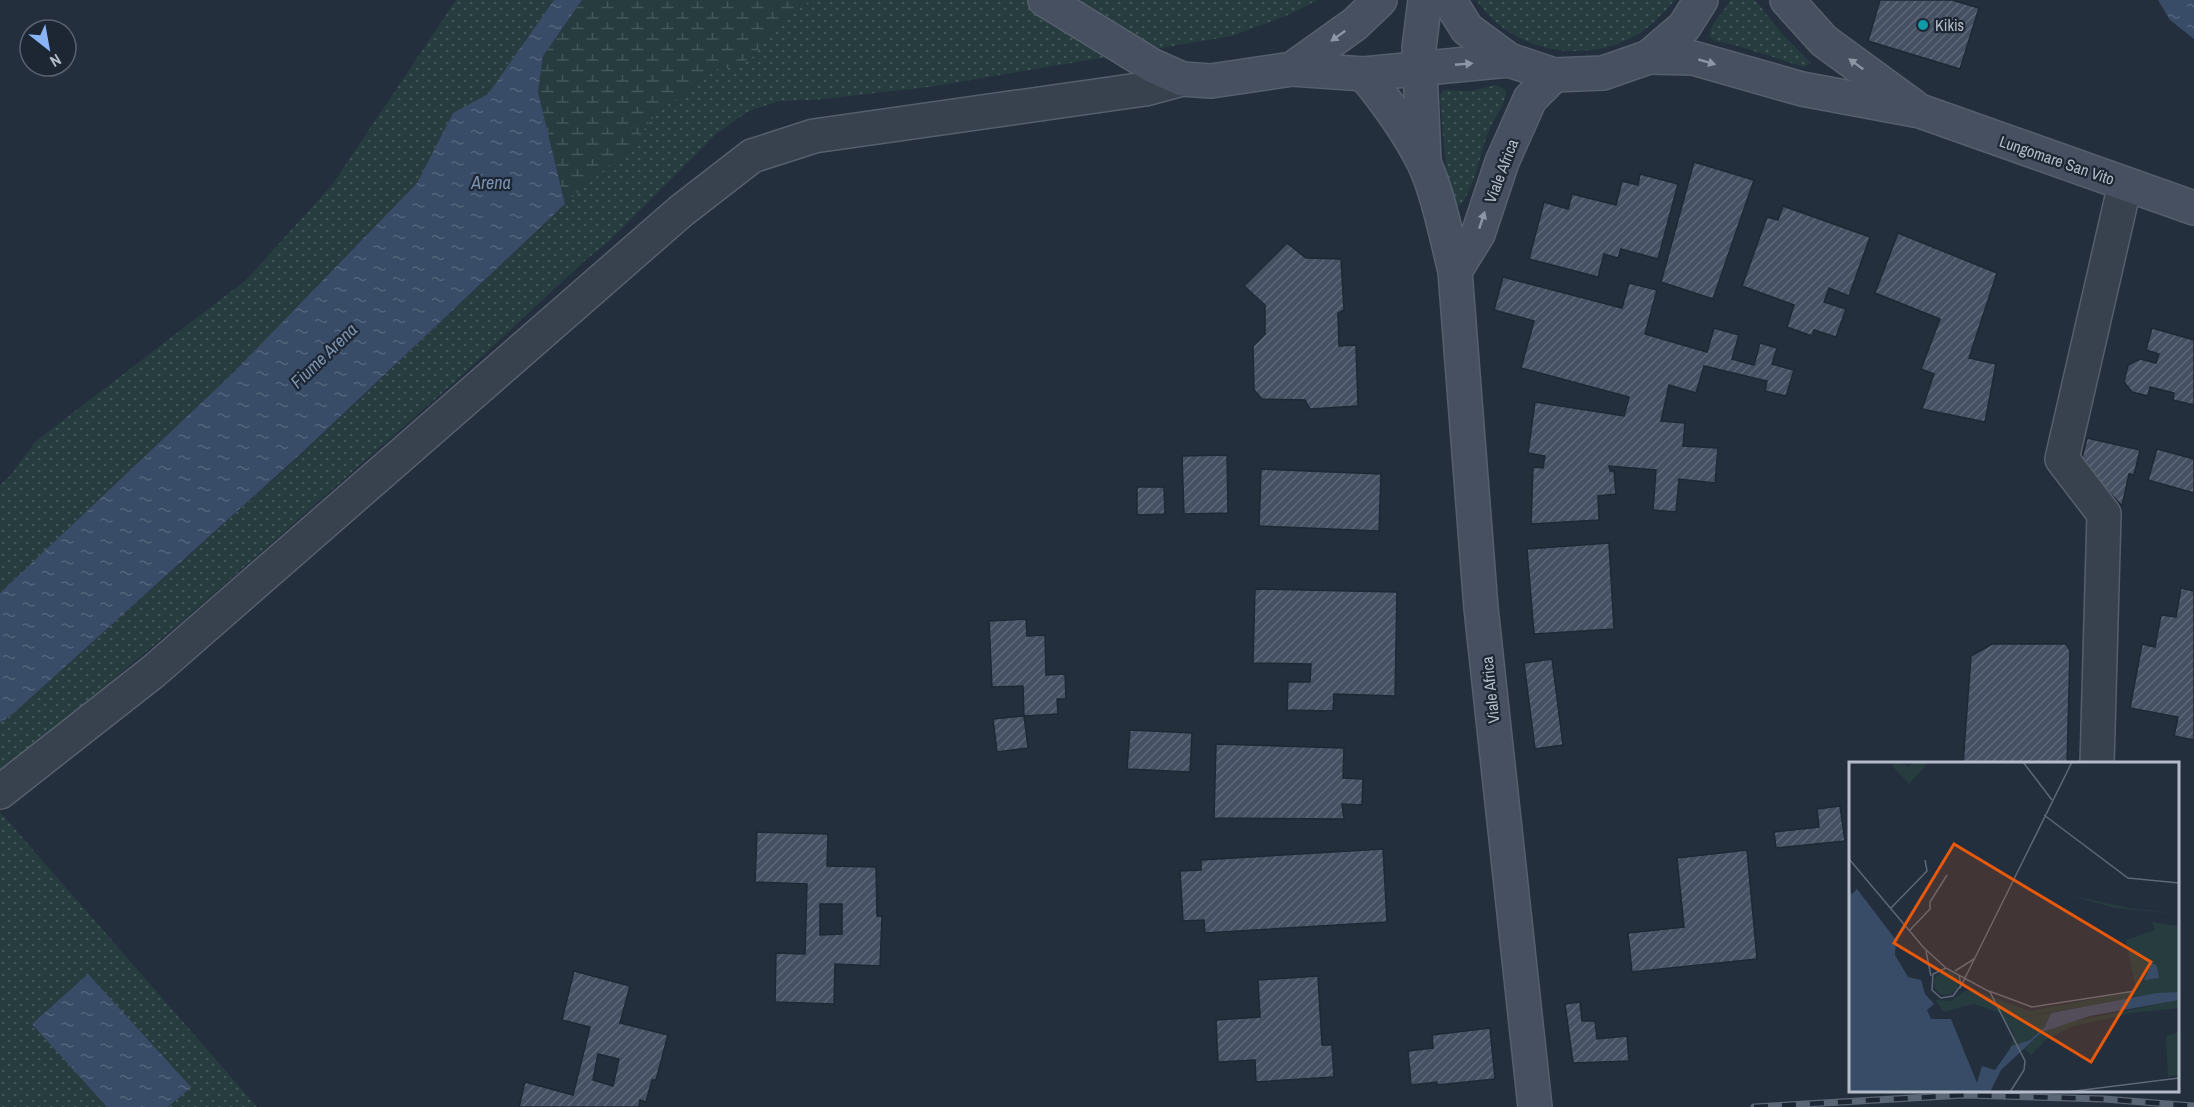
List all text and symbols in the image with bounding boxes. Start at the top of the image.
place label: Kikis [1935,14,1964,36]
north arrow [18,18,78,78]
marker: Kikis [1916,18,1930,32]
one-way arrow [1330,30,1345,42]
text: N [46,49,65,73]
one-way arrow [1698,58,1716,67]
one-way arrow [1848,58,1864,70]
one-way arrow [1455,59,1474,69]
street label: Lungomare San Vito [1997,130,2117,190]
street label: Viale Africa [1479,135,1524,206]
water label: Arena [470,170,511,195]
one-way arrow [1478,211,1488,229]
water label: Fiume Arena [285,317,363,394]
street label: Viale Africa [1475,655,1504,724]
inset map [1849,762,2179,1092]

